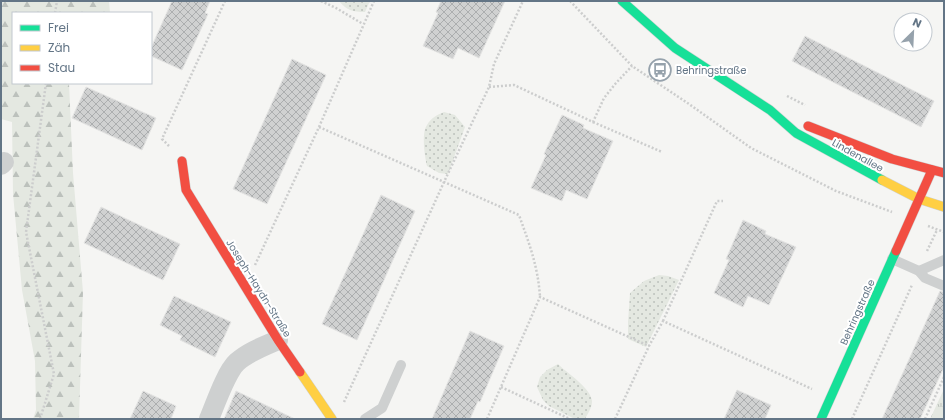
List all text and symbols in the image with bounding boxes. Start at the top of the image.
legend [12,12,152,84]
north arrow [893,12,933,52]
text: N [910,14,924,32]
text: Frei [48,19,69,36]
text: Zäh [48,39,70,56]
bus stop icon: Behringstraße [647,57,673,83]
text: Stau [48,59,75,76]
place label: Behringstraße [676,63,746,78]
street label: Lindenallee [829,135,886,176]
street label: Joseph-Haydn-Straße [222,236,295,340]
street label: Behringstraße [836,277,879,347]

